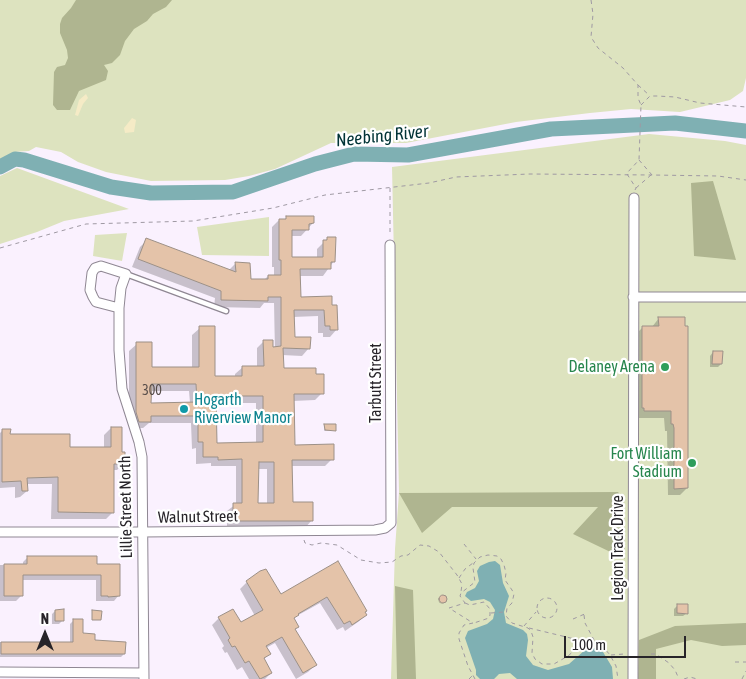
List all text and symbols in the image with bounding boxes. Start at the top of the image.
water label: Neebing River [335,120,429,152]
street label: Tarbutt Street [366,343,386,423]
place label: Delaney Arena [568,357,655,377]
marker: Delaney Arena [659,361,671,373]
house number: 300 [142,383,162,399]
place label: Hogarth Riverview Manor [194,390,291,428]
marker: Hogarth Riverview Manor [178,403,190,415]
place label: Fort William Stadium [611,444,682,482]
street label: Lillie Street North [116,456,136,558]
marker: Fort William Stadium [686,457,698,469]
street label: Legion Track Drive [608,495,628,601]
street label: Walnut Street [158,507,238,527]
north arrow [20,609,70,659]
text: N [41,611,49,627]
scale bar [566,626,688,658]
text: 100 m [572,636,606,653]

